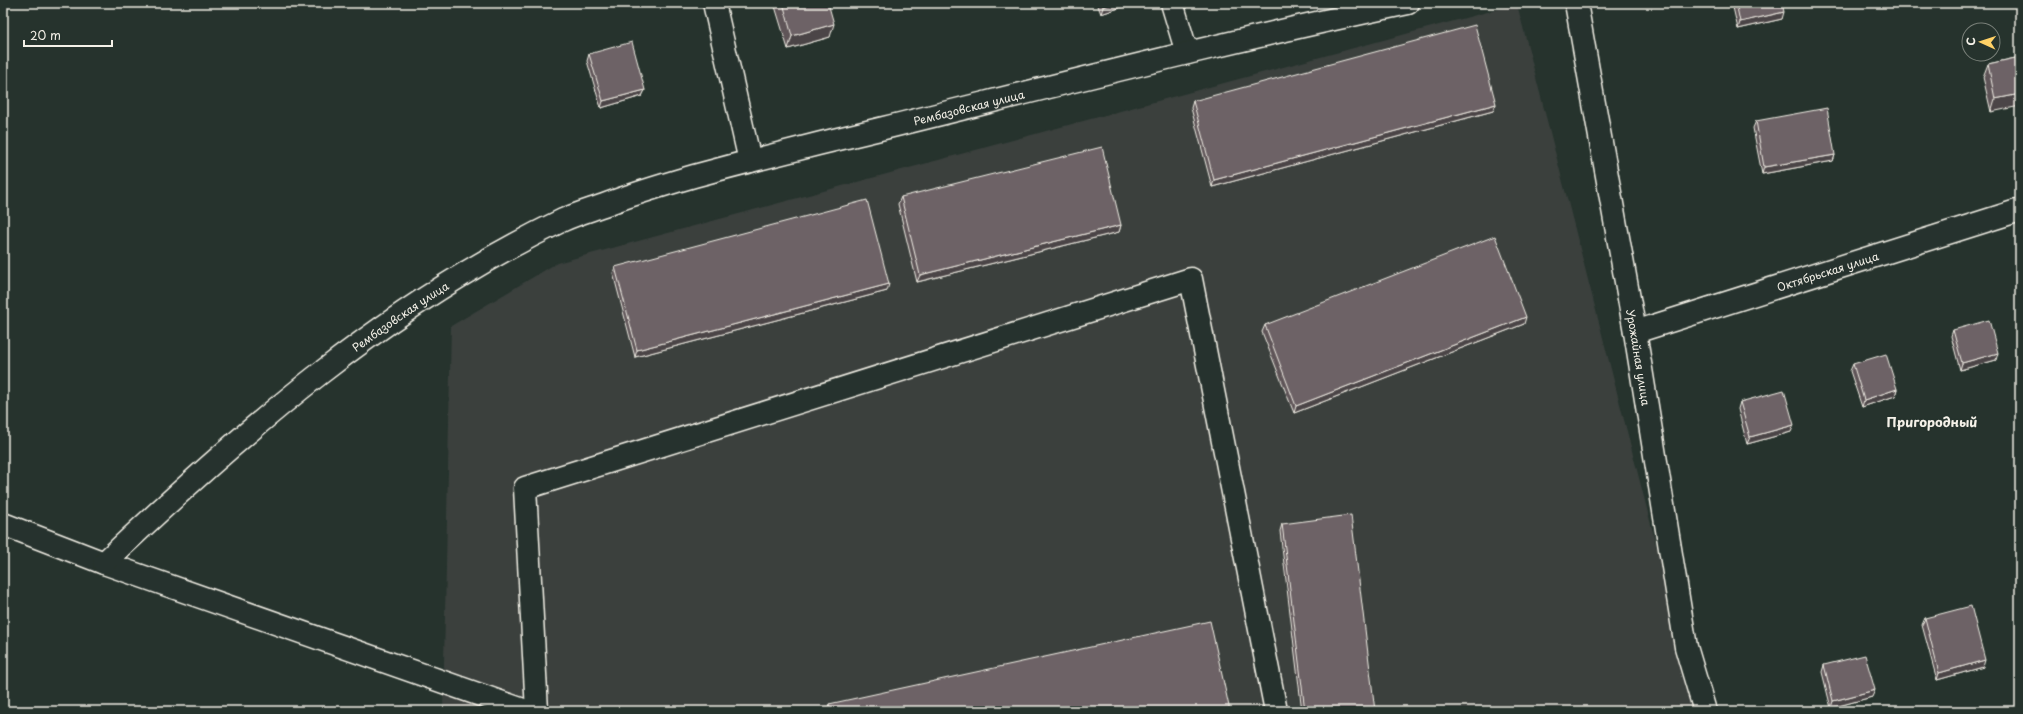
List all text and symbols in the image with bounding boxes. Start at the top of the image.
scale bar [24,22,112,48]
north arrow [1961,22,2001,62]
text: 20 m [30,26,61,44]
text: С [1962,37,1979,46]
street label: Рембазовская улица [911,85,1026,129]
street label: Октябрьская улица [1775,247,1881,295]
street label: Рембазовская улица [348,277,452,355]
street label: Урожайная улица [1623,308,1655,407]
district label: Пригородный [1887,412,1977,431]

